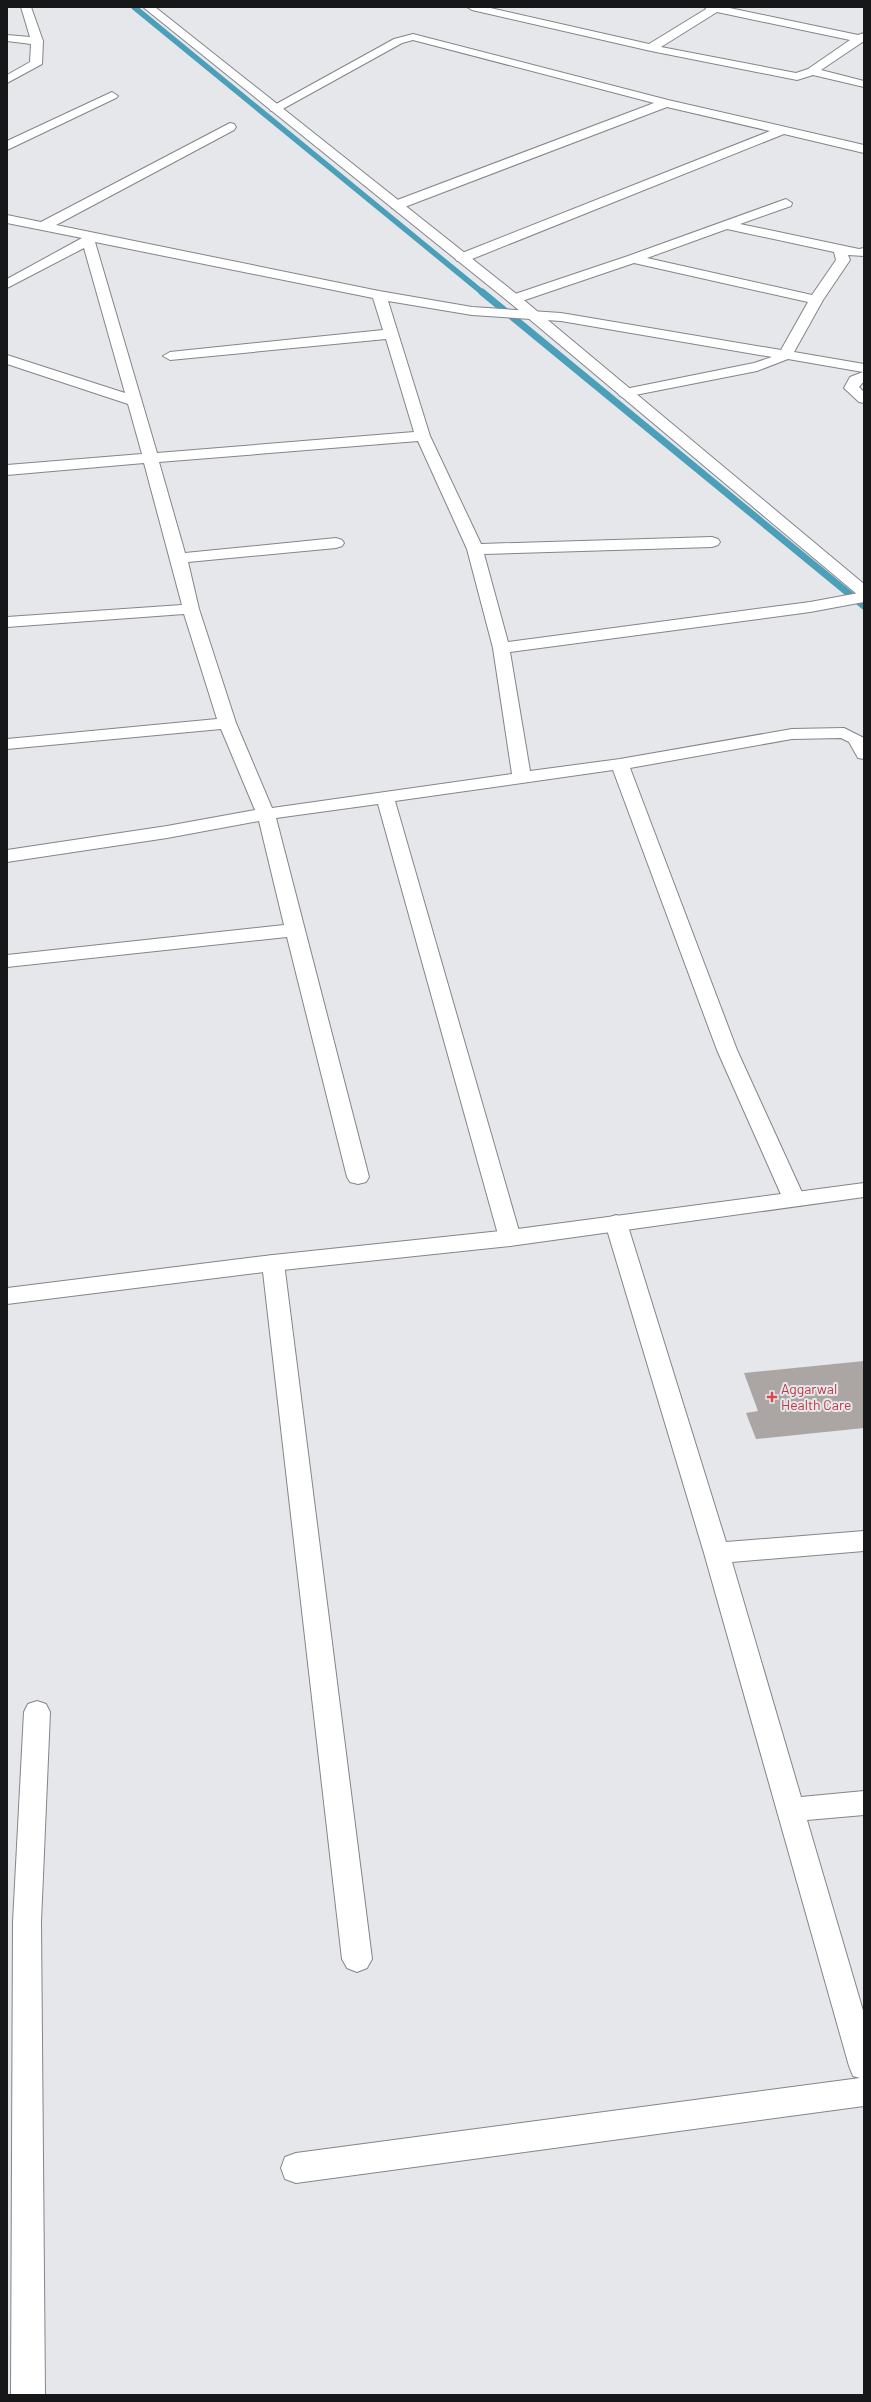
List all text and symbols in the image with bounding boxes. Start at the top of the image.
place label: Aggarwal Health Care [781,1380,851,1413]
marker: Aggarwal Health Care [766,1391,778,1403]

